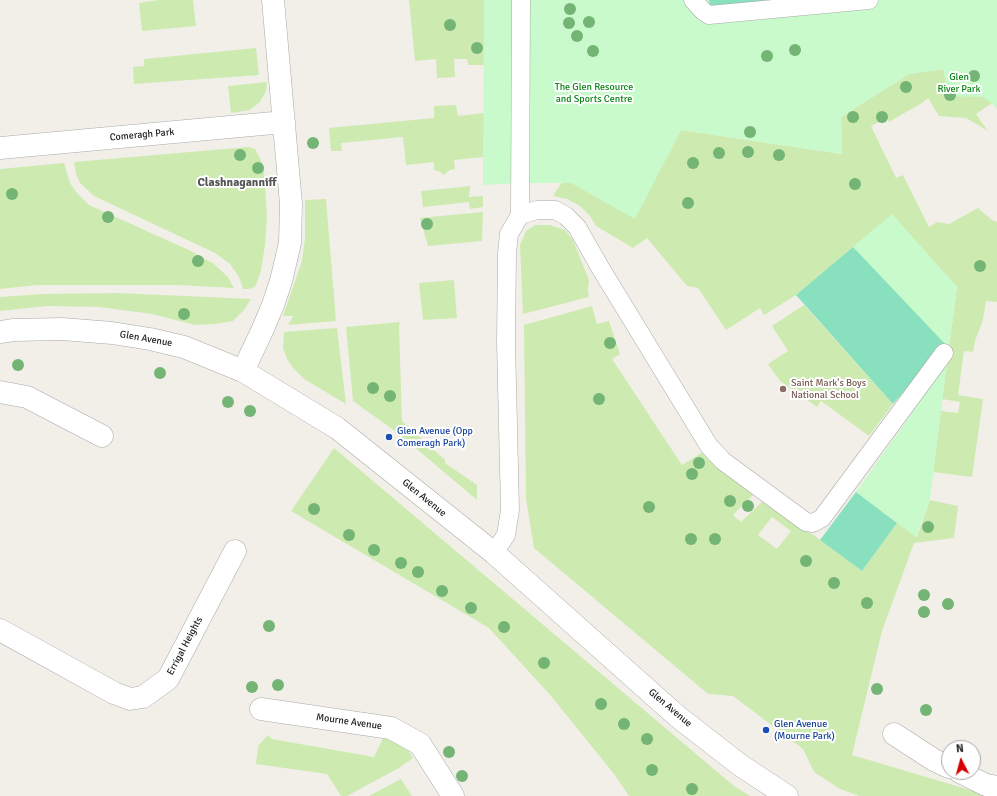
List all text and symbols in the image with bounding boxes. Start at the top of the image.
park label: Glen River Park [937,71,981,94]
park label: The Glen Resource and Sports Centre [555,81,633,104]
street label: Comeragh Park [109,126,175,144]
district label: Clashnaganniff [197,176,277,190]
street label: Glen Avenue [119,328,173,350]
place label: Saint Mark's Boys National School [791,377,866,400]
marker: Saint Mark's Boys National School [778,384,788,394]
place label: Glen Avenue (Opp Comeragh Park) [397,425,473,448]
marker: Glen Avenue (Opp Comeragh Park) [384,432,394,442]
street label: Glen Avenue [400,477,448,519]
street label: Errigal Heights [165,615,205,677]
street label: Glen Avenue [646,686,694,730]
street label: Mourne Avenue [315,711,383,733]
place label: Glen Avenue (Mourne Park) [774,718,835,742]
marker: Glen Avenue (Mourne Park) [761,725,771,735]
north arrow [941,740,981,780]
text: N [955,742,964,755]

